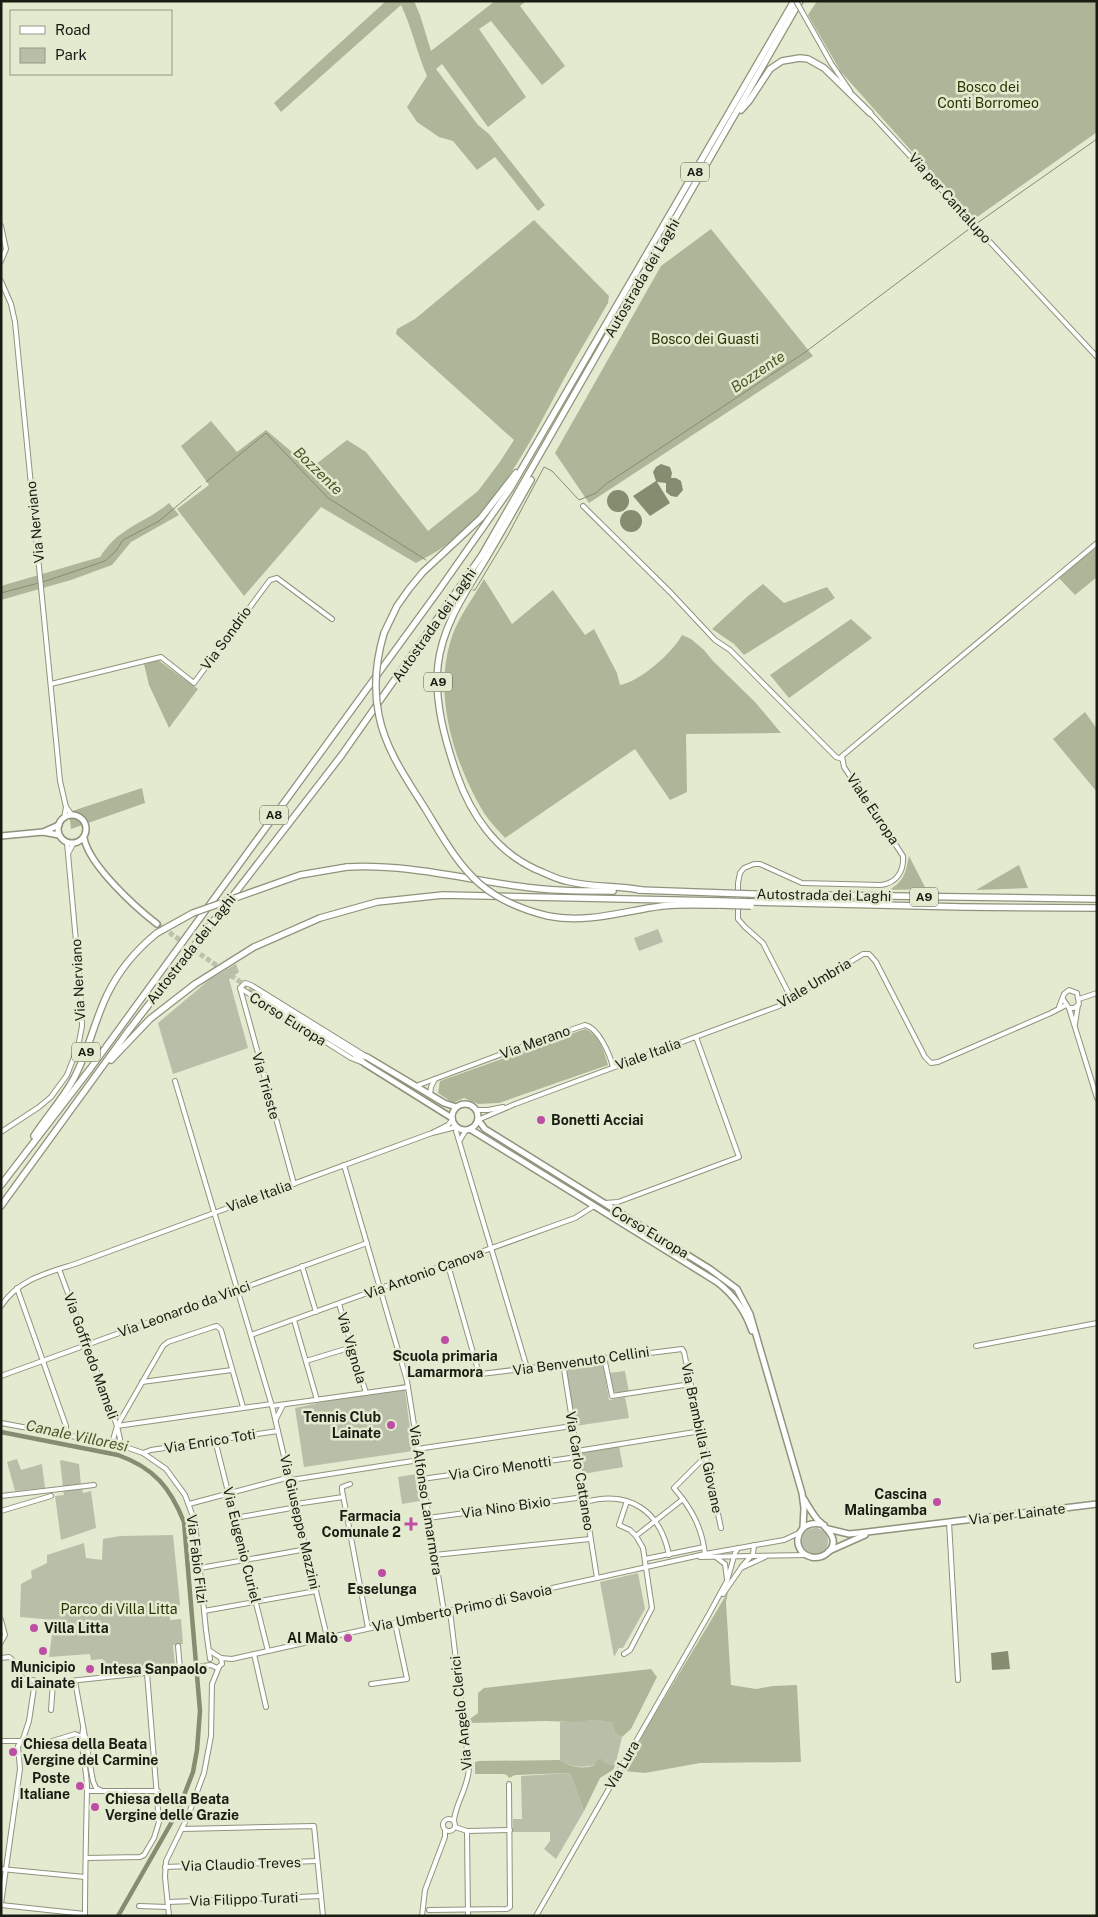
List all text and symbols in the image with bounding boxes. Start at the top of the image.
legend [10,10,172,75]
text: Road [55,21,91,38]
text: Park [55,46,87,63]
park label: Bosco dei Conti Borromeo [937,79,1039,111]
street label: Via per Cantalupo [905,150,995,246]
road number: A8 [681,162,709,182]
street label: Autostrada dei Laghi [601,216,683,340]
park label: Bosco dei Guasti [651,331,759,347]
water label: Bozzente [727,347,788,396]
water label: Bozzente [290,443,346,498]
street label: Via Nerviano [23,480,47,564]
street label: Autostrada dei Laghi [389,565,479,685]
street label: Via Sondrio [198,603,254,673]
road number: A9 [424,672,452,692]
street label: Viale Europa [843,771,903,847]
road number: A8 [260,806,288,824]
street label: Autostrada dei Laghi [757,886,891,904]
road number: A9 [910,888,938,906]
street label: Autostrada dei Laghi [143,891,239,1007]
street label: Via Nerviano [68,938,88,1022]
street label: Viale Umbria [774,955,854,1011]
street label: Corso Europa [247,989,329,1049]
street label: Via Merano [498,1022,572,1062]
street label: Viale Italia [613,1035,683,1073]
road number: A9 [72,1042,100,1062]
street label: Via Trieste [249,1051,283,1121]
place label: Bonetti Acciai [551,1112,644,1128]
marker: Bonetti Acciai [535,1114,547,1126]
street label: Viale Italia [224,1177,294,1215]
street label: Corso Europa [608,1203,692,1261]
street label: Via Antonio Canova [362,1244,486,1302]
street label: Via Leonardo da Vinci [116,1278,252,1340]
street label: Via Goffredo Mameli [61,1291,121,1421]
street label: Via Vignola [334,1311,370,1385]
marker: Scuola primaria Lamarmora [439,1334,451,1346]
street label: Via Benvenuto Cellini [512,1343,650,1379]
place label: Scuola primaria Lamarmora [392,1348,498,1380]
street label: Via Brambilla il Giovane [678,1361,726,1515]
place label: Tennis Club Lainate [303,1409,381,1441]
street label: Via Carlo Cattaneo [563,1410,597,1532]
water label: Canale Villoresi [24,1416,130,1455]
marker: Tennis Club Lainate [385,1419,397,1431]
street label: Via Alfonso Lamarmora [406,1424,446,1576]
street label: Via Enrico Toti [163,1426,257,1456]
street label: Via Giuseppe Mazzini [277,1453,323,1591]
street label: Via Ciro Menotti [448,1453,552,1483]
street label: Via Eugenio Curiel [220,1485,264,1605]
place label: Cascina Malingamba [844,1486,927,1518]
street label: Via Nino Bixio [461,1493,552,1521]
marker: Cascina Malingamba [931,1496,943,1508]
street label: Via per Lainate [968,1500,1066,1528]
place label: Farmacia Comunale 2 [322,1508,401,1540]
street label: Via Fabio Filzi [184,1514,210,1604]
marker: Farmacia Comunale 2 [405,1518,417,1530]
marker: Esselunga [376,1567,388,1579]
place label: Esselunga [347,1581,417,1597]
street label: Via Umberto Primo di Savoia [371,1581,553,1635]
park label: Parco di Villa Litta [60,1601,178,1617]
place label: Villa Litta [44,1620,109,1636]
marker: Villa Litta [28,1622,40,1634]
place label: Al Malò [287,1630,338,1646]
marker: Al Malò [342,1632,354,1644]
marker: Municipio di Lainate [37,1645,49,1657]
street label: Via Angelo Clerici [447,1655,475,1771]
place label: Municipio di Lainate [11,1659,75,1691]
place label: Intesa Sanpaolo [100,1661,207,1677]
marker: Intesa Sanpaolo [84,1663,96,1675]
place label: Chiesa della Beata Vergine del Carmine [23,1736,158,1768]
street label: Via Lura [602,1738,642,1792]
marker: Chiesa della Beata Vergine del Carmine [7,1746,19,1758]
place label: Poste Italiane [20,1770,70,1802]
marker: Poste Italiane [74,1780,86,1792]
place label: Chiesa della Beata Vergine delle Grazie [105,1791,239,1823]
marker: Chiesa della Beata Vergine delle Grazie [89,1801,101,1813]
street label: Via Claudio Treves [181,1854,301,1874]
street label: Via Filippo Turati [189,1889,299,1909]

